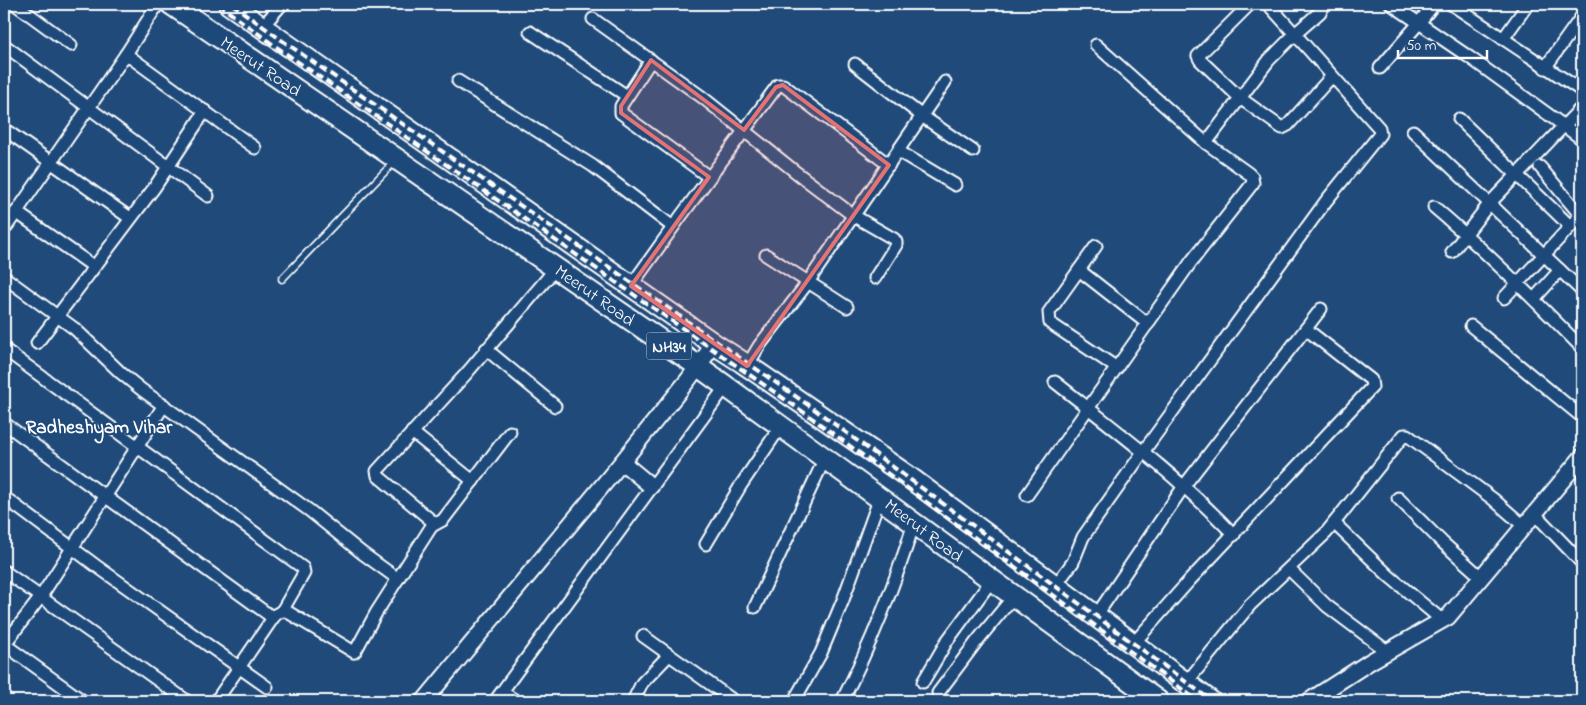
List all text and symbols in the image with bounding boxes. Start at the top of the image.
scale bar [1398,28,1487,60]
street label: Meerut Road [214,31,306,104]
text: 50 m [1406,35,1437,57]
street label: Meerut Road [548,259,639,334]
road number: NH34 [646,332,692,360]
district label: Radheshyam Vihar [26,415,173,444]
street label: Meerut Road [878,493,968,570]

